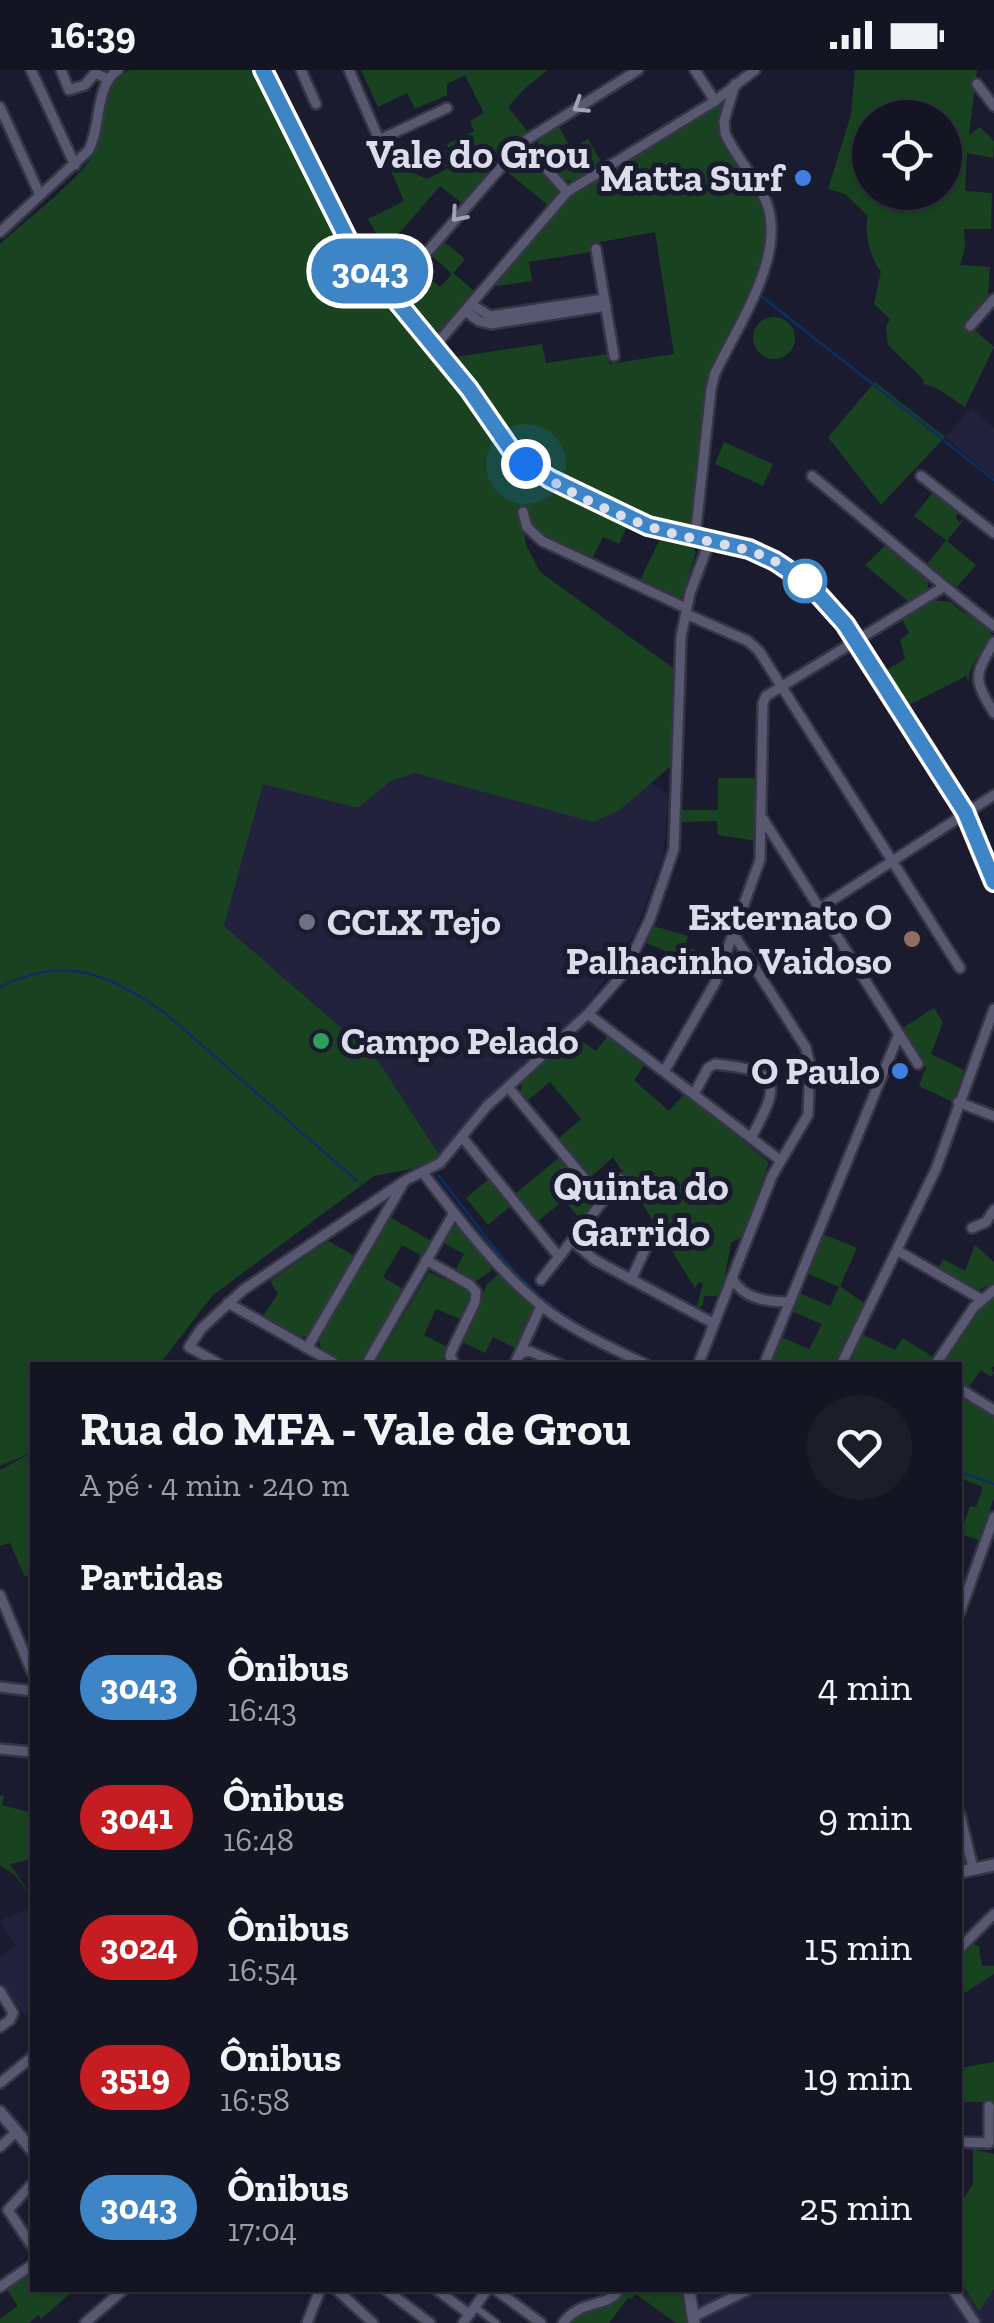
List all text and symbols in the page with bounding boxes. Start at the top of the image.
text: 16:39 [50,12,136,58]
one-way arrow [573,93,591,112]
map controls [852,100,962,210]
button: locate [852,100,962,210]
district label: Vale do Grou [366,130,590,178]
place label: Matta Surf [600,155,787,201]
marker: Matta Surf [792,167,814,189]
one-way arrow [452,204,470,222]
line badge: 3043 [300,238,440,304]
text: 3043 [331,250,409,292]
your location [501,439,551,489]
unlabelled marker [784,560,826,602]
place label: Externato O Palhacinho Vaidoso [566,894,892,984]
place label: CCLX Tejo [327,899,501,945]
marker: CCLX Tejo [296,911,318,933]
marker: Externato O Palhacinho Vaidoso [901,928,923,950]
place label: Campo Pelado [341,1018,579,1064]
marker: Campo Pelado [310,1030,332,1052]
place label: O Paulo [751,1048,880,1094]
marker: O Paulo [889,1060,911,1082]
district label: Quinta do Garrido [553,1162,729,1256]
button: heart [807,1395,912,1500]
text: Rua do MFA - Vale de Grou [80,1400,630,1457]
text: A pé · 4 min · 240 m [80,1466,349,1504]
text: Partidas [80,1554,223,1600]
text: Ônibus [227,1645,349,1691]
text: 4 min [818,1664,912,1710]
text: 3043 [100,1666,177,1708]
text: 16:43 [227,1691,297,1729]
text: Ônibus [223,1775,344,1821]
text: 9 min [818,1794,912,1840]
text: 3041 [100,1796,173,1838]
text: 16:48 [223,1821,294,1859]
text: Ônibus [228,1905,349,1951]
text: 15 min [804,1924,912,1970]
text: 3024 [100,1926,178,1968]
text: 16:54 [228,1951,298,1989]
text: Ônibus [220,2035,342,2081]
text: 19 min [803,2054,912,2100]
text: 3519 [100,2056,170,2098]
text: 16:58 [220,2081,290,2119]
text: Ônibus [227,2165,349,2211]
text: 25 min [799,2184,912,2230]
text: 3043 [100,2186,177,2228]
text: 17:04 [227,2211,297,2249]

